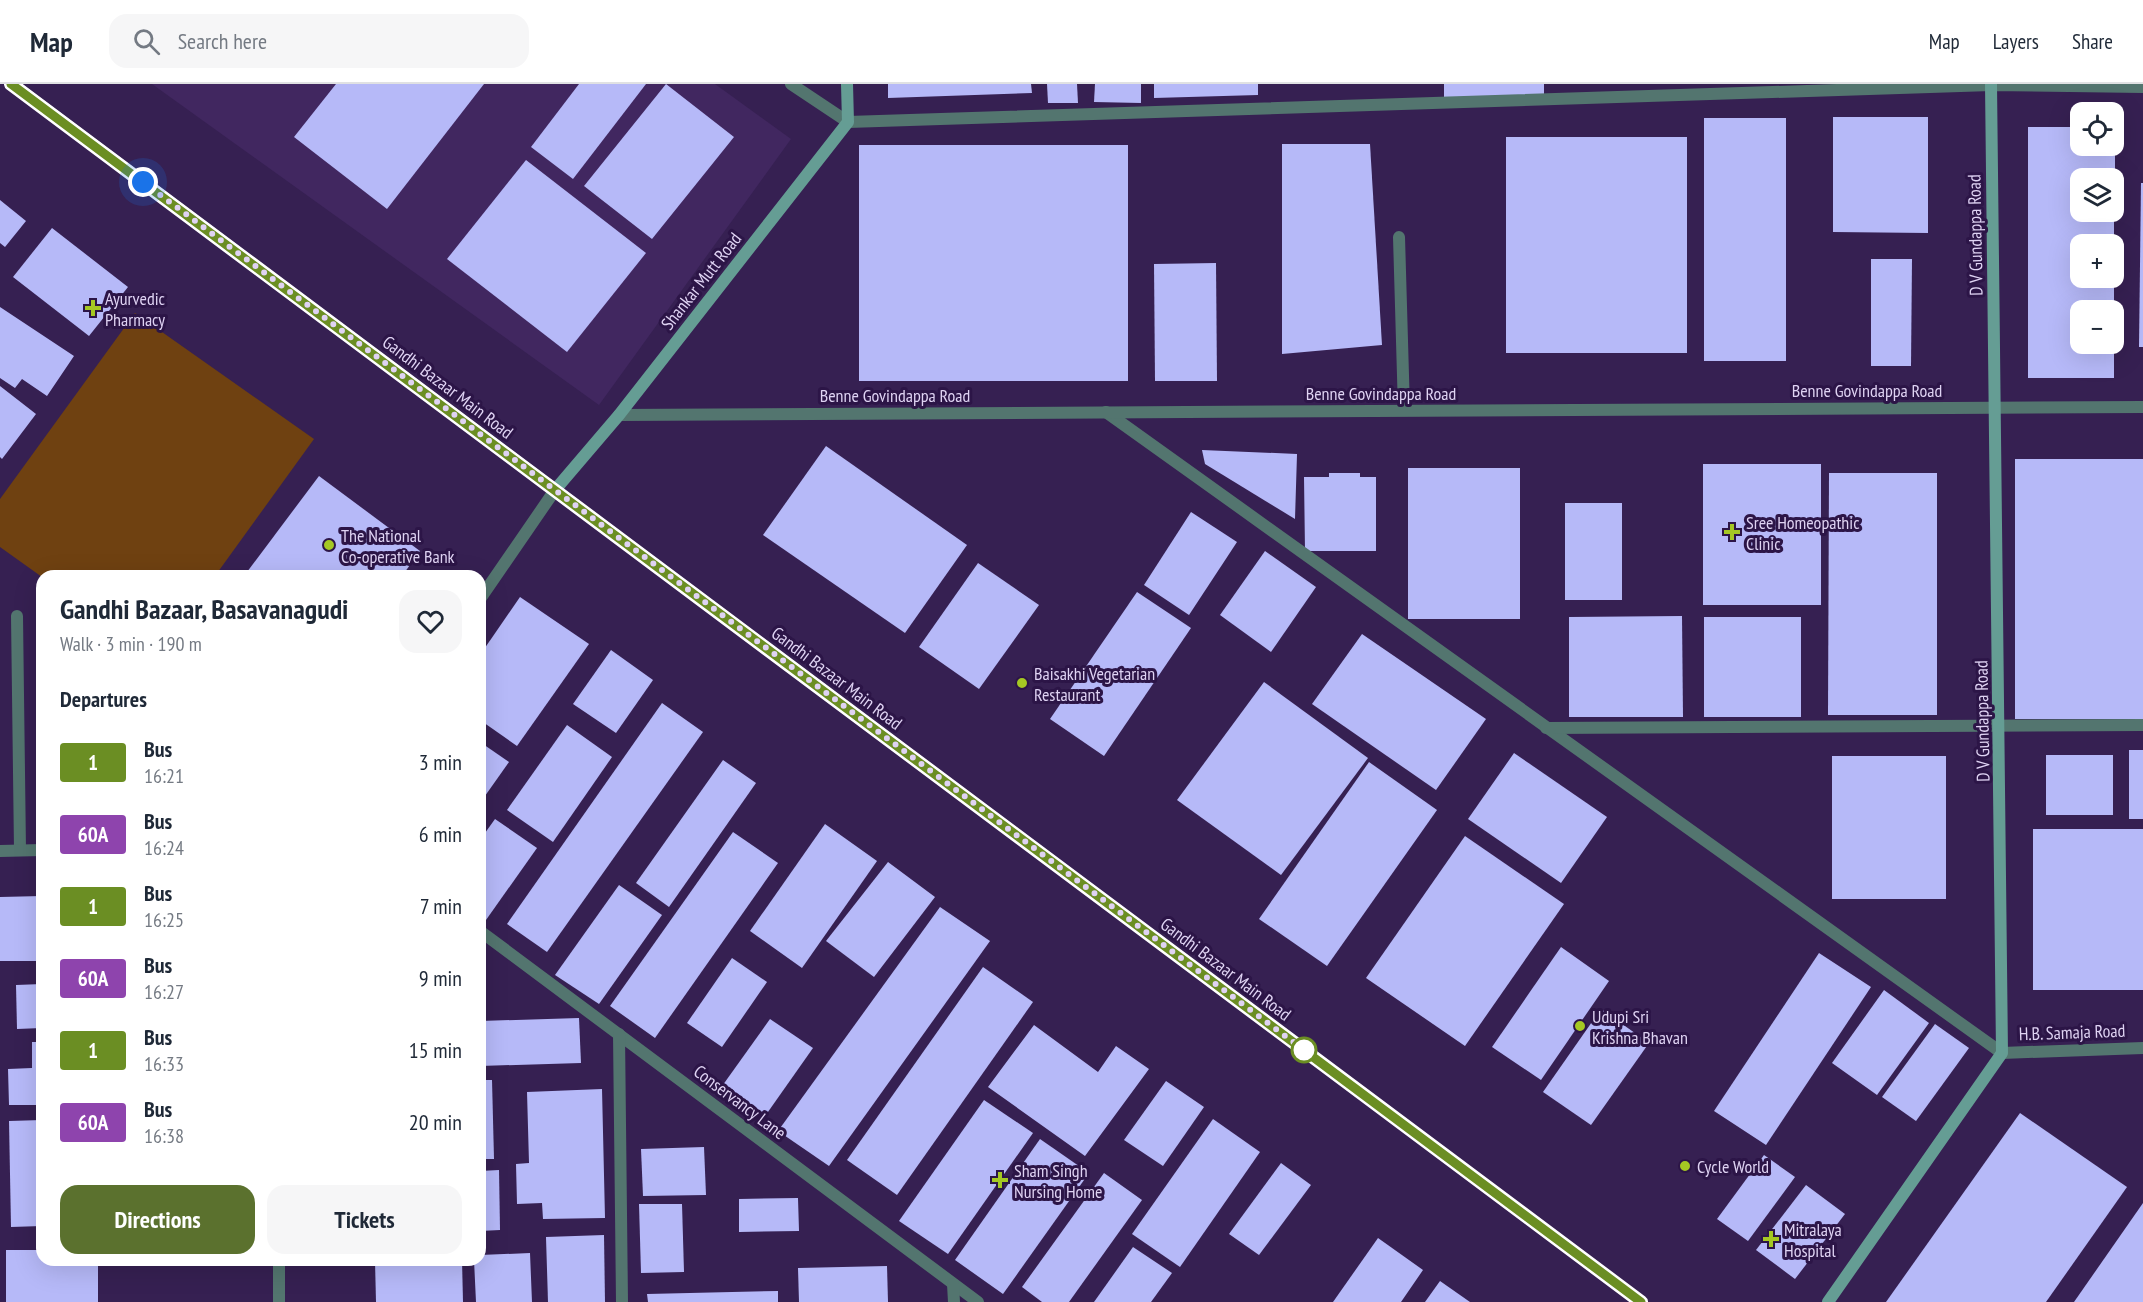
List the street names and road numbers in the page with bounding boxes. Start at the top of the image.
street label: D V Gundappa Road [1962,174,1988,296]
street label: Shankar Mutt Road [656,228,746,334]
street label: Gandhi Bazaar Main Road [378,330,518,444]
street label: Benne Govindappa Road [1792,379,1942,402]
street label: Benne Govindappa Road [1306,382,1456,405]
street label: Benne Govindappa Road [820,384,970,407]
street label: Gandhi Bazaar Main Road [767,621,907,735]
street label: D V Gundappa Road [1969,660,1995,782]
street label: Gandhi Bazaar Main Road [1156,912,1296,1026]
street label: H.B. Samaja Road [2018,1019,2126,1045]
street label: Conservancy Lane [689,1060,791,1144]

